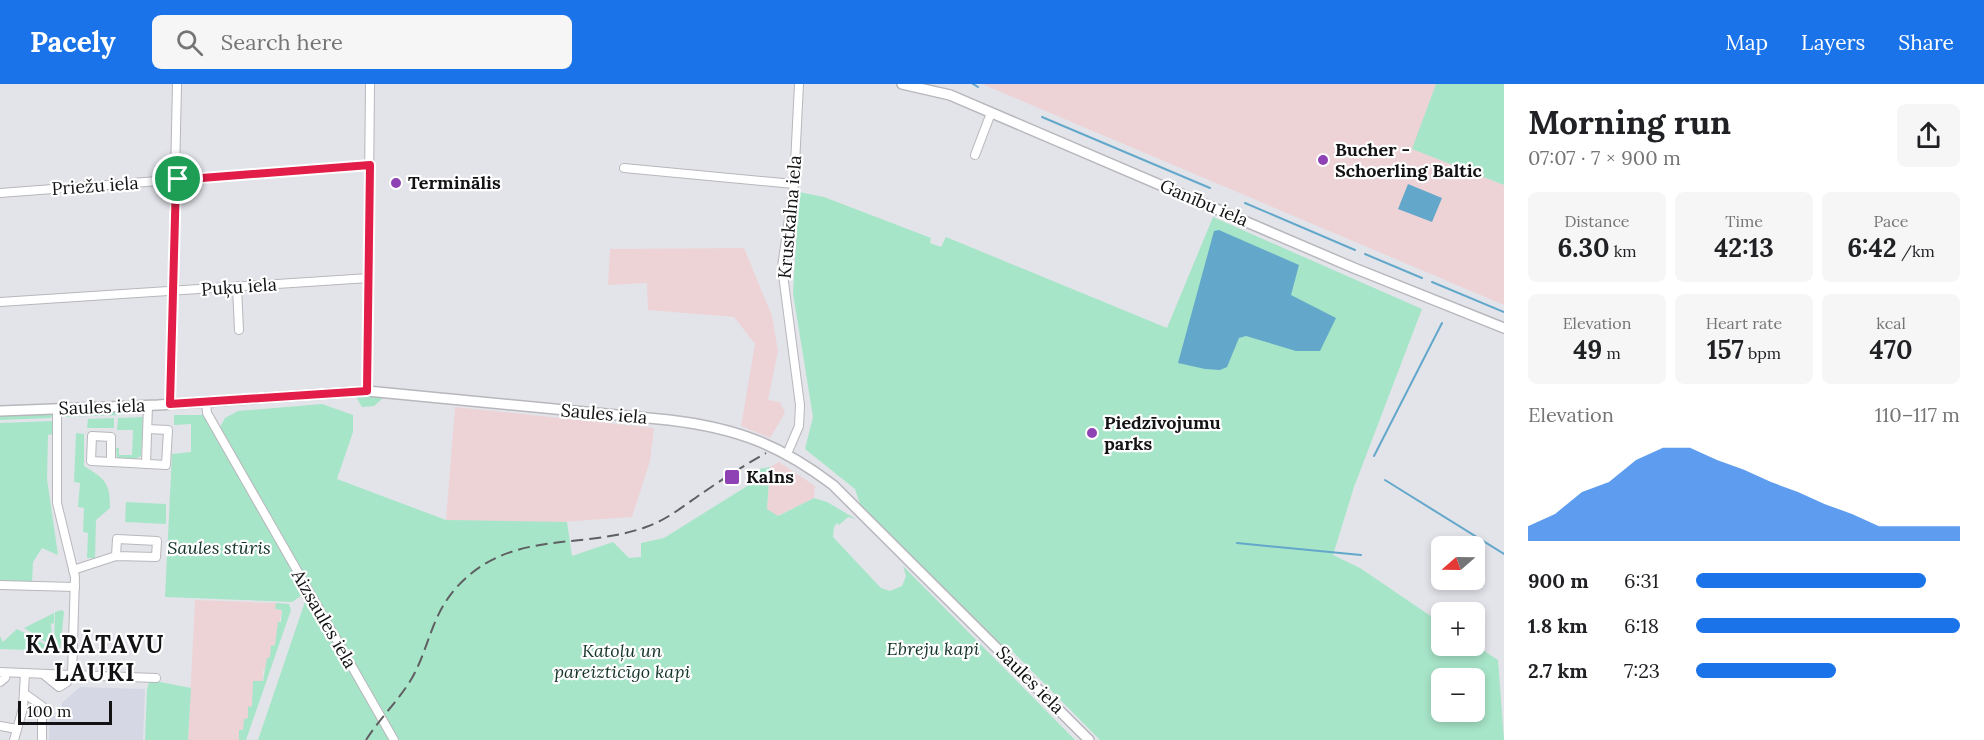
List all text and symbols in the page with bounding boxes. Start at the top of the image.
search box [152,15,572,69]
text: Pacely [30,24,116,60]
icon: search [173,26,206,59]
text: Search here [221,28,343,56]
text: Map [1725,29,1768,56]
text: Layers [1801,29,1865,56]
text: Share [1898,29,1954,56]
text: Morning run [1528,101,1731,143]
button: share [1897,104,1960,167]
place label: Bucher - Schoerling Baltic [1335,138,1483,182]
text: 07:07 · 7 × 900 m [1528,145,1681,170]
pin [152,153,203,204]
marker: Bucher - Schoerling Baltic [1316,153,1330,167]
street label: Krustkalna iela [773,154,806,280]
icon: arrive [161,162,194,195]
street label: Priežu iela [51,171,139,200]
place label: Terminālis [408,171,501,194]
street label: Ganību iela [1156,174,1252,231]
marker: Terminālis [389,176,403,190]
text: Distance [1564,211,1630,231]
text: Time [1725,211,1763,231]
text: Pace [1874,211,1908,231]
text: 6.30 [1557,231,1610,264]
text: 42:13 [1714,231,1774,264]
text: 6:42 [1847,231,1897,264]
text: km [1610,241,1637,261]
text: /km [1897,241,1935,261]
street label: Puķu iela [200,272,278,301]
text: Elevation [1563,313,1631,333]
text: Heart rate [1706,313,1782,333]
text: kcal [1876,313,1906,333]
text: 49 [1573,333,1602,366]
text: 157 [1707,333,1744,366]
text: 470 [1870,333,1912,366]
text: m [1602,343,1621,363]
text: bpm [1744,343,1781,363]
street label: Saules iela [58,393,146,420]
street label: Saules iela [560,398,648,429]
text: Elevation [1528,402,1614,427]
text: 110–117 m [1875,402,1960,427]
place label: Piedzīvojumu parks [1104,411,1221,455]
marker: Piedzīvojumu parks [1085,426,1099,440]
place label: Kalns [746,465,794,488]
marker: Kalns [723,468,741,486]
park label: Saules stūris [167,536,271,559]
north arrow [1431,536,1485,590]
map controls [1431,536,1485,722]
street label: Aizsaules iela [286,564,362,672]
text: 900 m [1528,568,1589,593]
text: 6:31 [1624,568,1659,593]
button: + [1431,602,1485,656]
text: 1.8 km [1528,613,1588,638]
text: 6:18 [1624,613,1659,638]
district label: KARĀTAVU LAUKI [25,629,165,688]
park label: Ebreju kapi [887,637,980,660]
park label: Katoļu un pareizticīgo kapi [554,639,690,683]
street label: Saules iela [992,641,1069,718]
text: 2.7 km [1528,658,1588,683]
text: 7:23 [1624,658,1660,683]
button: − [1431,668,1485,722]
scale bar [18,698,112,726]
text: 100 m [27,701,71,721]

